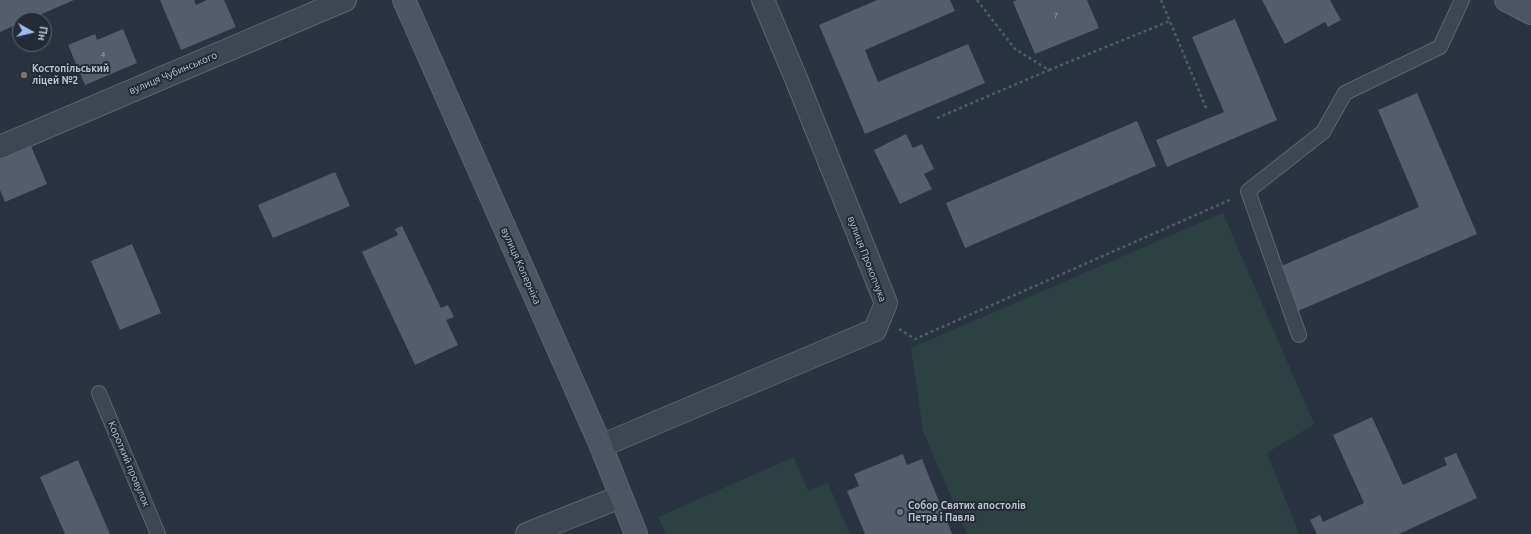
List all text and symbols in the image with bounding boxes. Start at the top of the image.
house number: 7 [1054,10,1058,20]
north arrow [12,12,52,52]
text: Пн [36,26,50,41]
house number: 4 [101,49,105,59]
street label: вулиця Чубинського [127,49,219,97]
place label: Костопільський ліцей №2 [32,63,109,86]
marker: Костопільський ліцей №2 [19,70,29,80]
street label: вулиця Прокопчука [845,214,889,304]
street label: вулиця Коперніка [499,226,543,306]
street label: Короткий провулок [106,419,152,509]
place label: Собор Святих апостолів Петра і Павла [908,500,1026,524]
marker: Собор Святих апостолів Петра і Павла [895,507,905,517]

